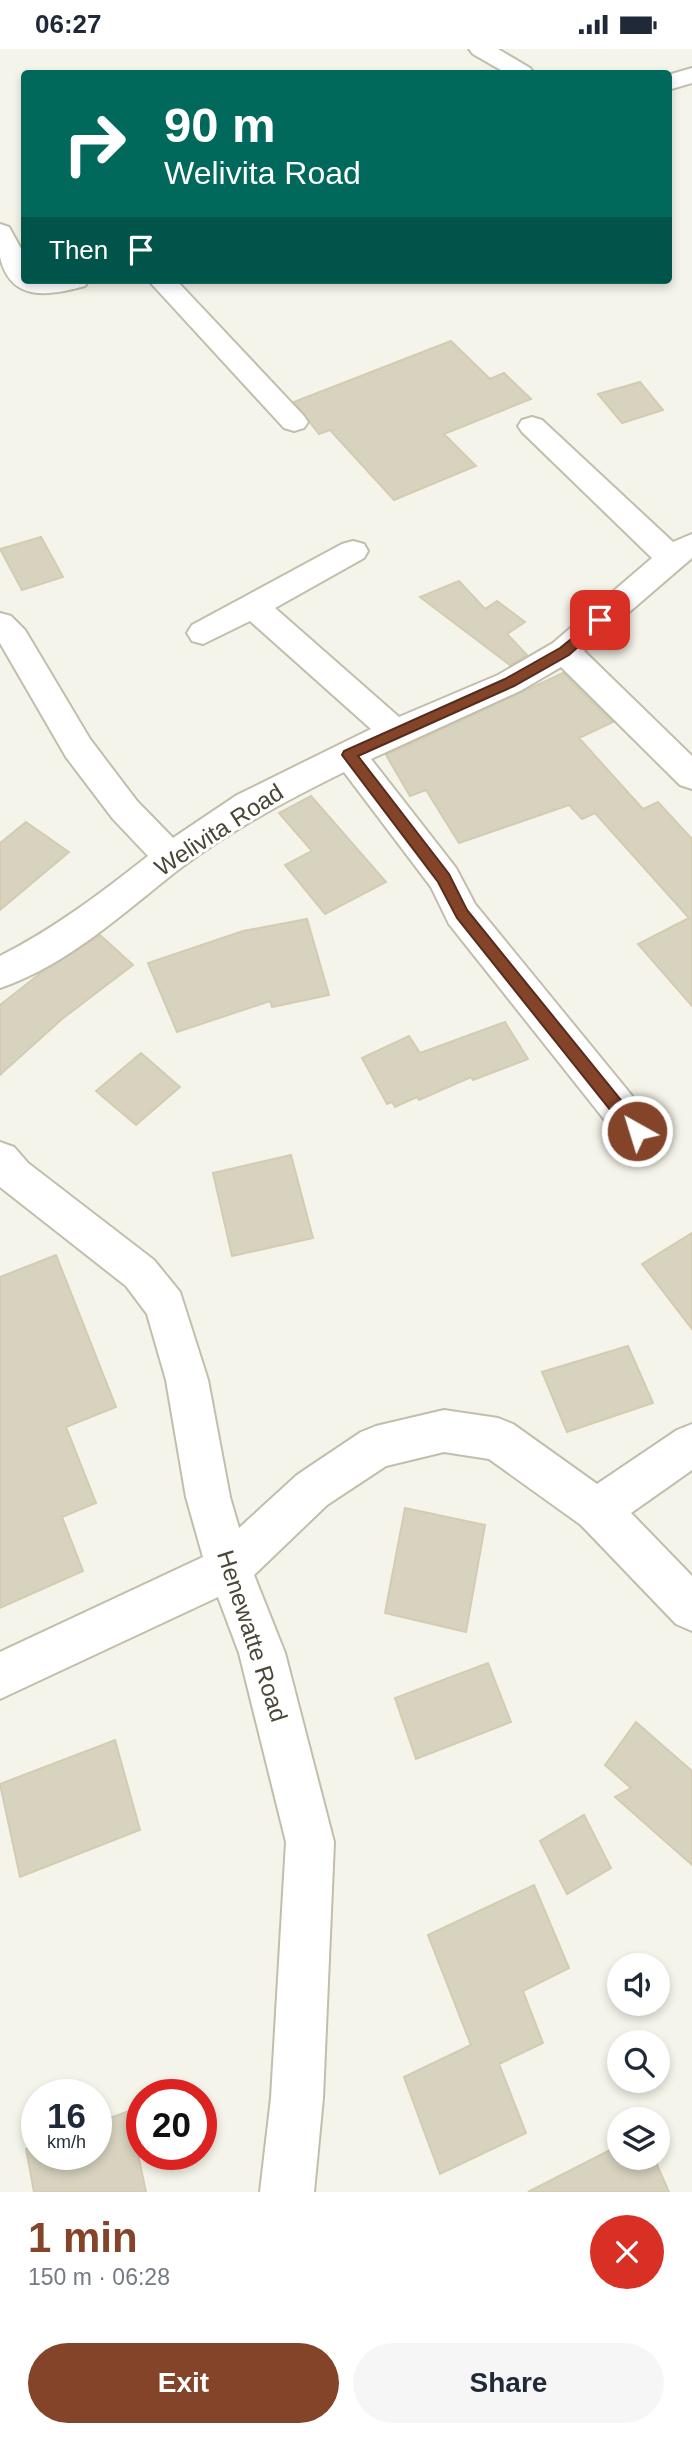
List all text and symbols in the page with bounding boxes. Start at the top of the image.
text: 06:27 [35,9,102,39]
icon: right [49,98,140,189]
text: 90 m [164,98,276,152]
text: Welivita Road [164,155,361,191]
icon: arrive [122,231,160,269]
text: Then [49,235,108,265]
pin [570,590,630,650]
icon: arrive [581,601,619,639]
street label: Welivita Road [149,778,288,881]
position arrow [600,1094,674,1168]
street label: Henewatte Road [212,1547,293,1725]
map controls [607,1953,670,2170]
button: sound [607,1953,670,2016]
button: search [607,2030,670,2093]
speed limit sign: 20 [126,2079,217,2170]
text: 16 [47,2096,86,2135]
button: layers [607,2107,670,2170]
text: km/h [47,2132,86,2152]
text: 1 min [28,2214,138,2261]
button: close [590,2215,664,2289]
text: 150 m · 06:28 [28,2264,170,2290]
button: Exit [28,2343,339,2423]
button: Share [353,2343,664,2423]

